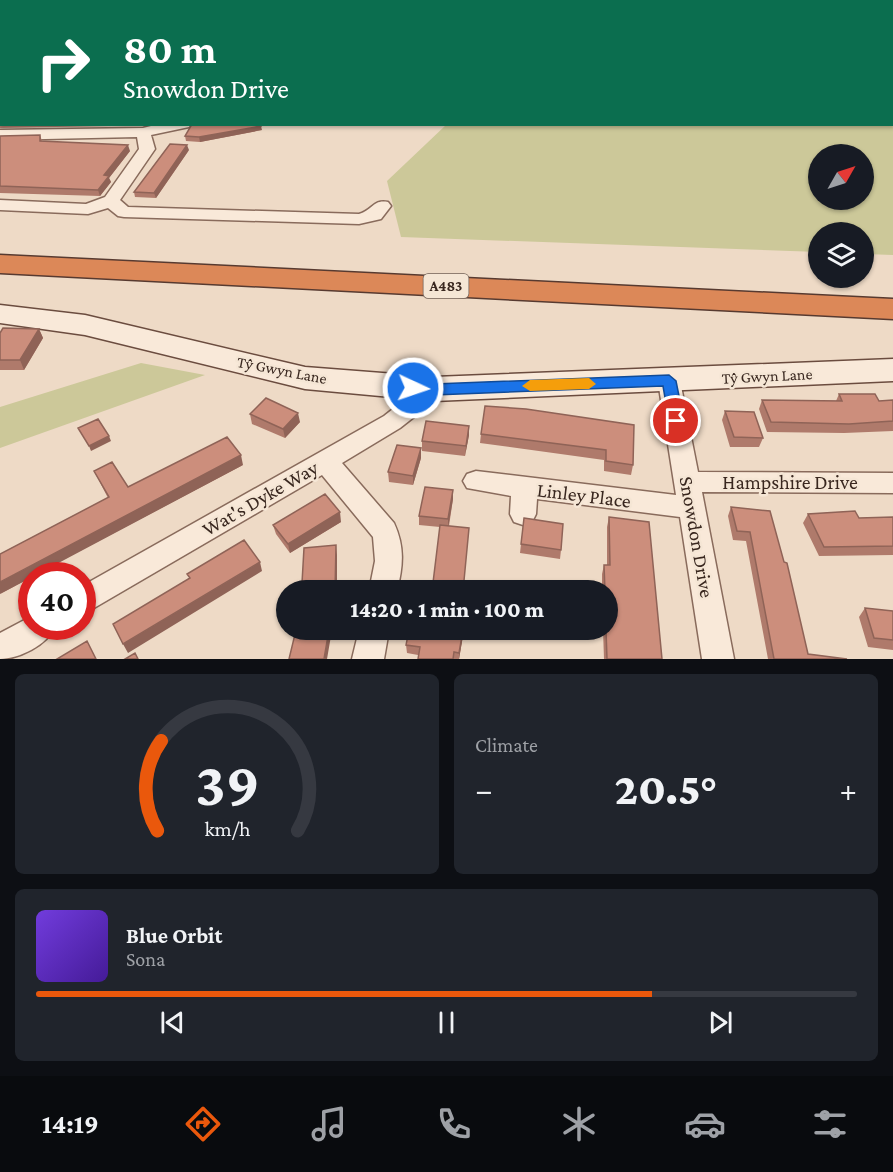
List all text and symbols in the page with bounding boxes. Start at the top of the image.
icon: right [24,24,102,102]
text: 80 m [123,25,217,72]
text: Snowdon Drive [123,74,289,104]
north arrow [808,144,874,210]
map controls [808,144,874,288]
button: layers [808,222,874,288]
road number: A483 [424,274,468,298]
street label: Tŷ Gwyn Lane [236,353,328,388]
position arrow [381,356,445,420]
street label: Tŷ Gwyn Lane [721,365,813,388]
pin [650,395,701,446]
icon: arrive [659,404,692,437]
street label: Wat's Dyke Way [198,456,323,541]
street label: Hampshire Drive [722,471,858,494]
street label: Snowdon Drive [675,475,719,600]
street label: Linley Place [536,478,632,513]
speed limit sign: 40 [18,562,96,640]
text: 14:20 · 1 min · 100 m [350,597,544,622]
text: Climate [475,734,538,756]
text: 39 [195,749,259,818]
text: 20.5° [614,764,718,814]
text: − [475,771,492,808]
text: + [840,771,857,808]
text: km/h [204,817,251,841]
text: Blue Orbit [126,923,222,948]
text: Sona [126,948,165,970]
icon: previous [156,1006,189,1039]
icon: pause [430,1006,463,1039]
icon: next [704,1006,737,1039]
icon: directions [182,1103,224,1145]
icon: music [308,1103,350,1145]
icon: phone [433,1103,475,1145]
icon: climate [558,1103,600,1145]
icon: car [684,1103,726,1145]
icon: filters [809,1103,851,1145]
text: 14:19 [42,1109,99,1139]

